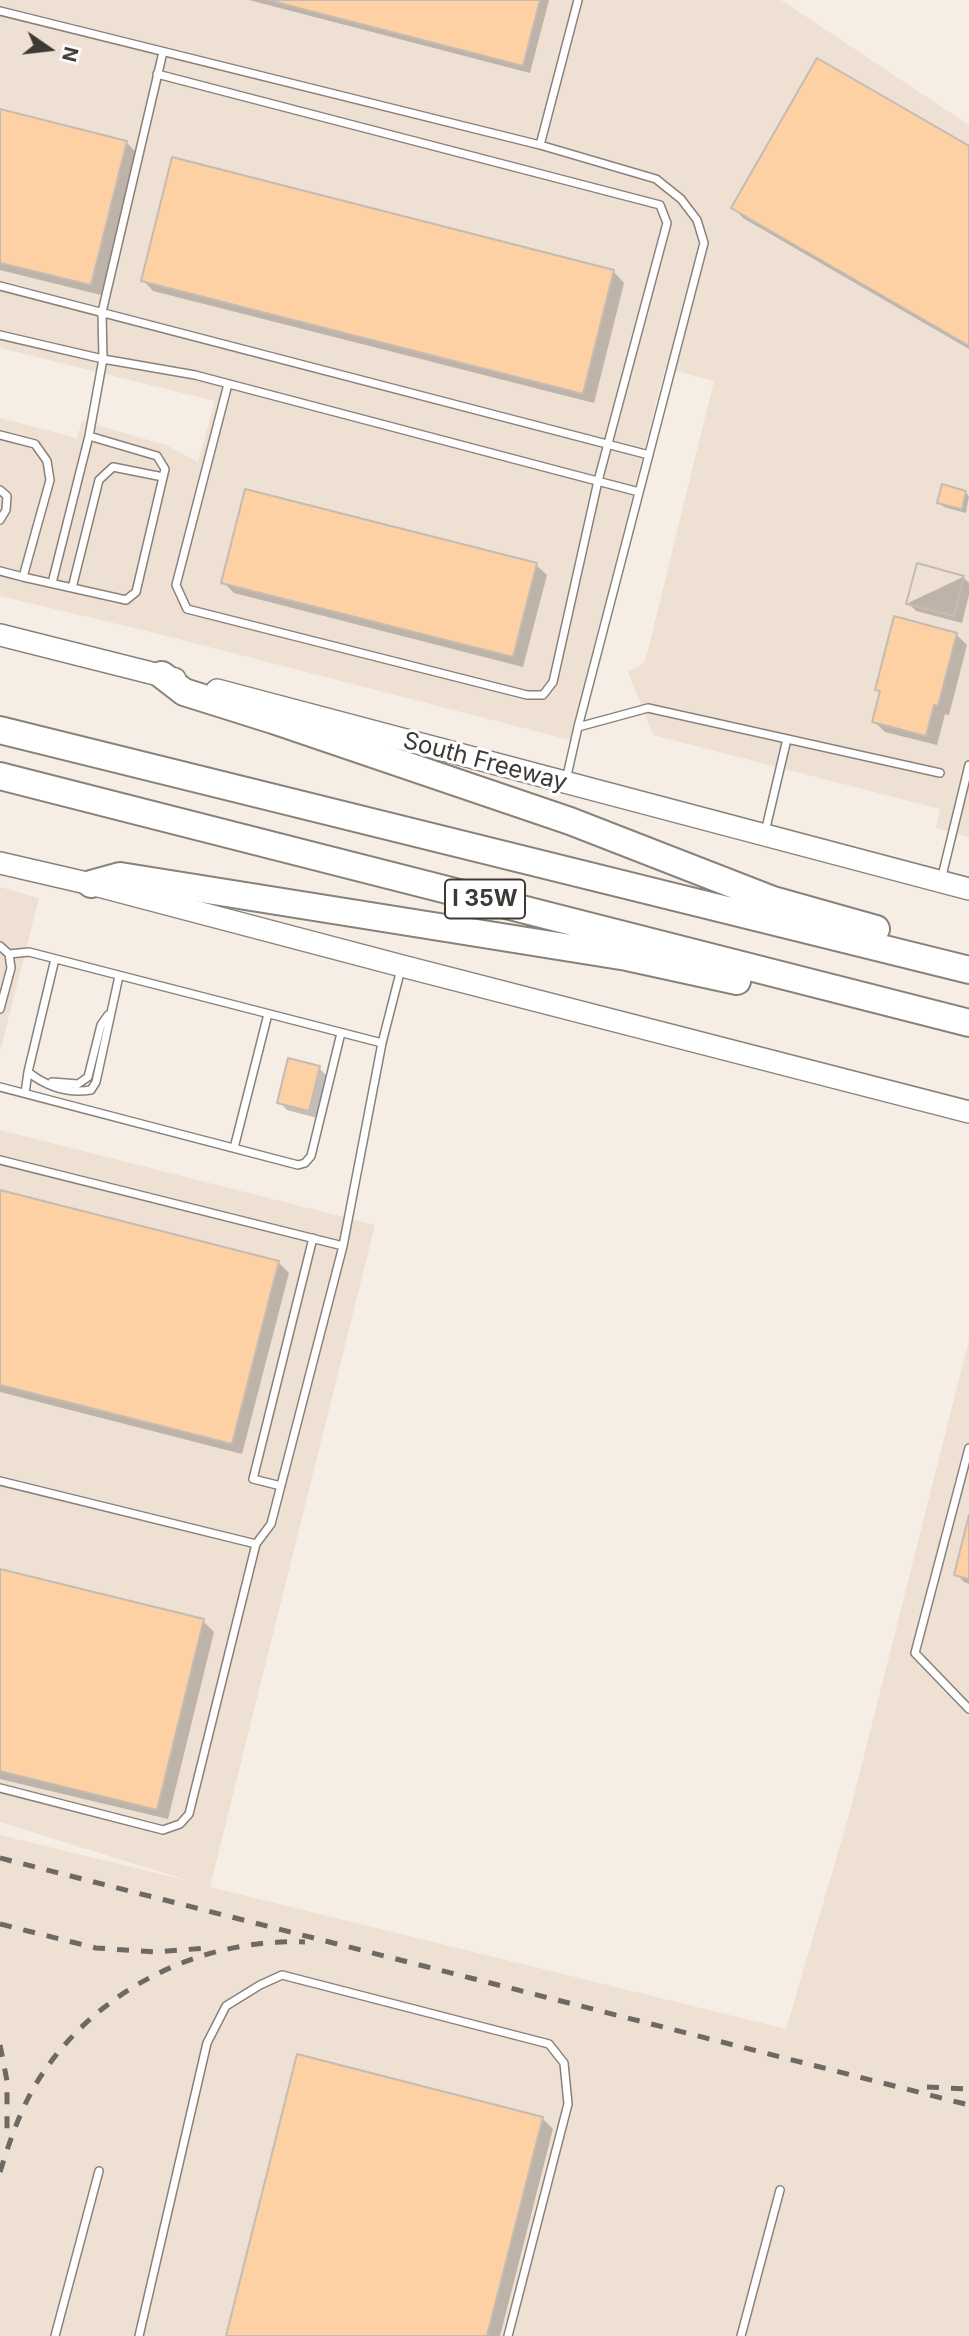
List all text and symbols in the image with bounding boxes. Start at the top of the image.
north arrow [14,14,84,84]
text: N [57,44,83,64]
street label: South Freeway [400,726,570,798]
road number: I 35W [445,879,525,918]

